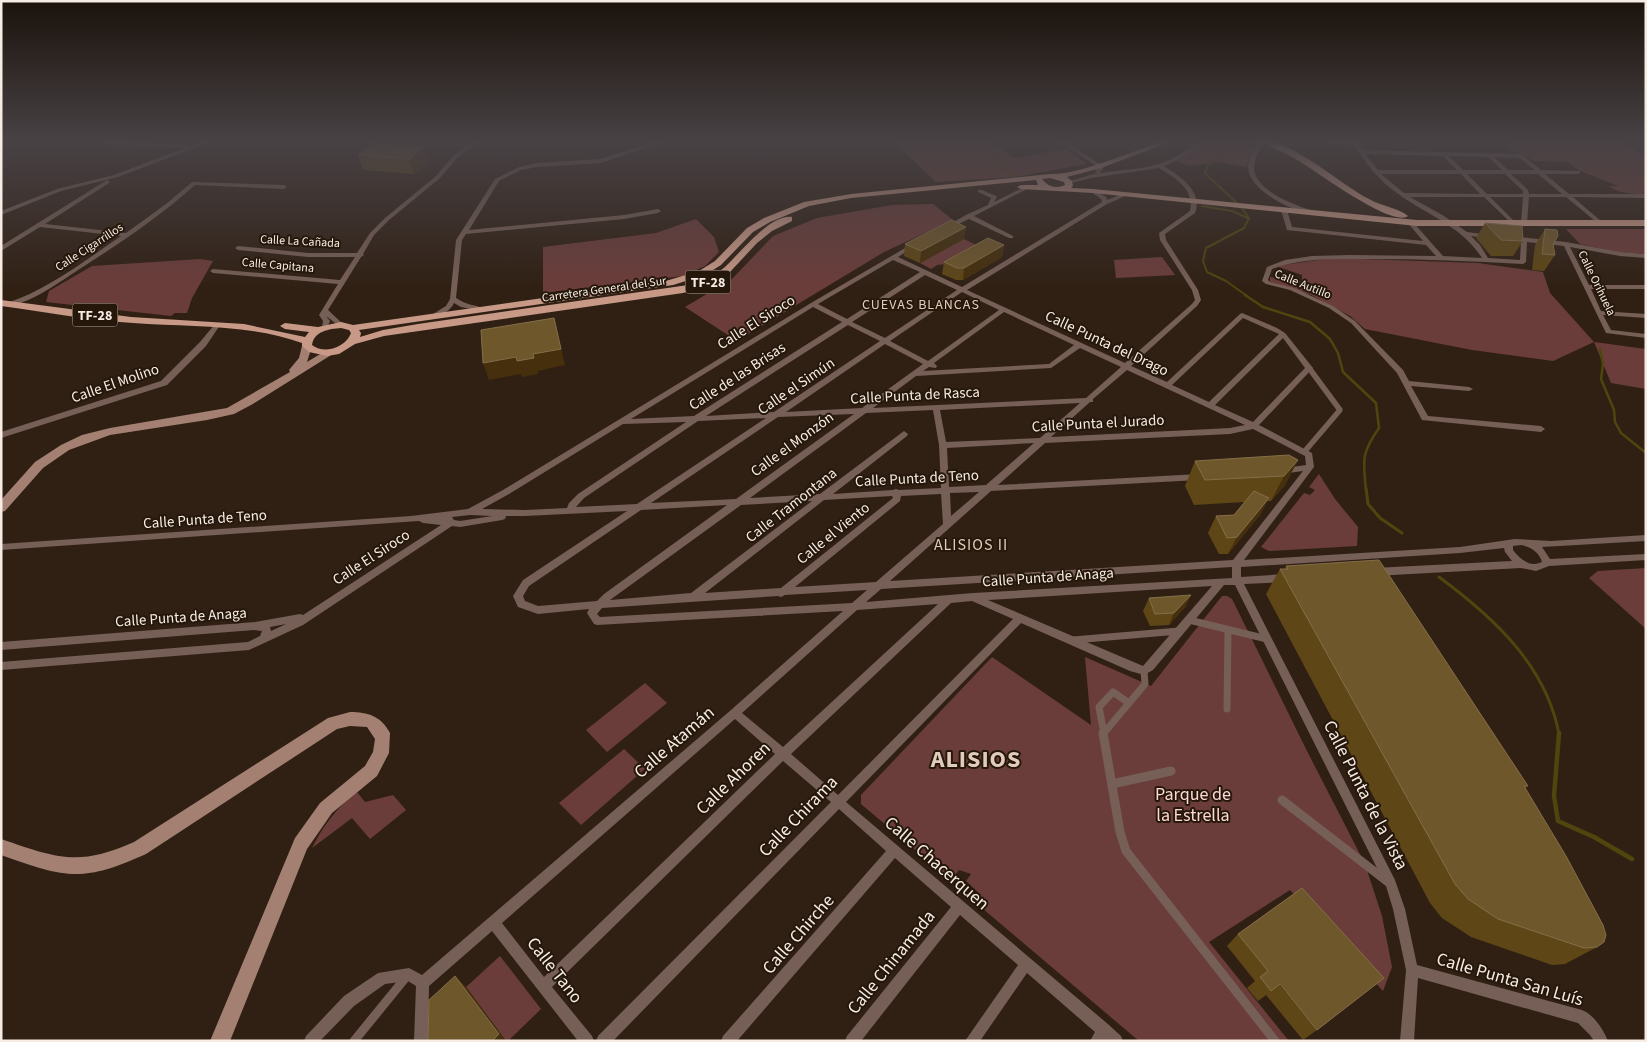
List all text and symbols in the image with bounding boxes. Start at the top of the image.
street label: Calle Cigarrillos [52,219,127,276]
street label: Calle La Cañada [260,231,340,252]
street label: Calle Orihuela [1573,248,1620,319]
street label: Calle Capitana [241,254,315,277]
street label: Calle Autillo [1272,265,1334,304]
road number: TF-28 [686,270,730,294]
street label: Carretera General del Sur [541,272,668,307]
street label: Calle El Siroco [713,290,799,355]
district label: CUEVAS BLANCAS [862,295,980,315]
road number: TF-28 [72,304,118,326]
street label: Calle Punta del Drago [1042,306,1172,381]
street label: Calle de las Brisas [685,337,790,416]
street label: Calle el Simún [754,353,839,420]
street label: Calle El Molino [68,359,162,408]
street label: Calle Punta de Rasca [850,382,980,409]
street label: Calle el Monzón [746,407,838,482]
street label: Calle Punta el Jurado [1031,410,1165,437]
street label: Calle Tramontana [741,463,841,548]
street label: Calle Punta de Teno [855,465,979,492]
street label: Calle el Viento [792,497,874,569]
street label: Calle Punta de Teno [142,505,268,534]
street label: Calle El Siroco [328,525,414,590]
district label: ALISIOS II [934,534,1008,556]
street label: Calle Punta de Anaga [981,562,1115,593]
street label: Calle Punta de Anaga [114,602,248,633]
street label: Calle Atamán [629,700,720,784]
street label: Calle Punta de la Vista [1317,716,1414,874]
street label: Calle Ahoren [690,736,776,820]
district label: ALISIOS [930,742,1021,777]
street label: Calle Chirama [753,770,844,863]
park label: Parque de la Estrella [1155,782,1231,828]
street label: Calle Chacerquen [879,811,995,916]
street label: Calle Chirche [757,889,840,980]
street label: Calle Chinamada [842,905,941,1020]
street label: Calle Tano [521,932,588,1009]
street label: Calle Punta San Luís [1433,947,1586,1012]

